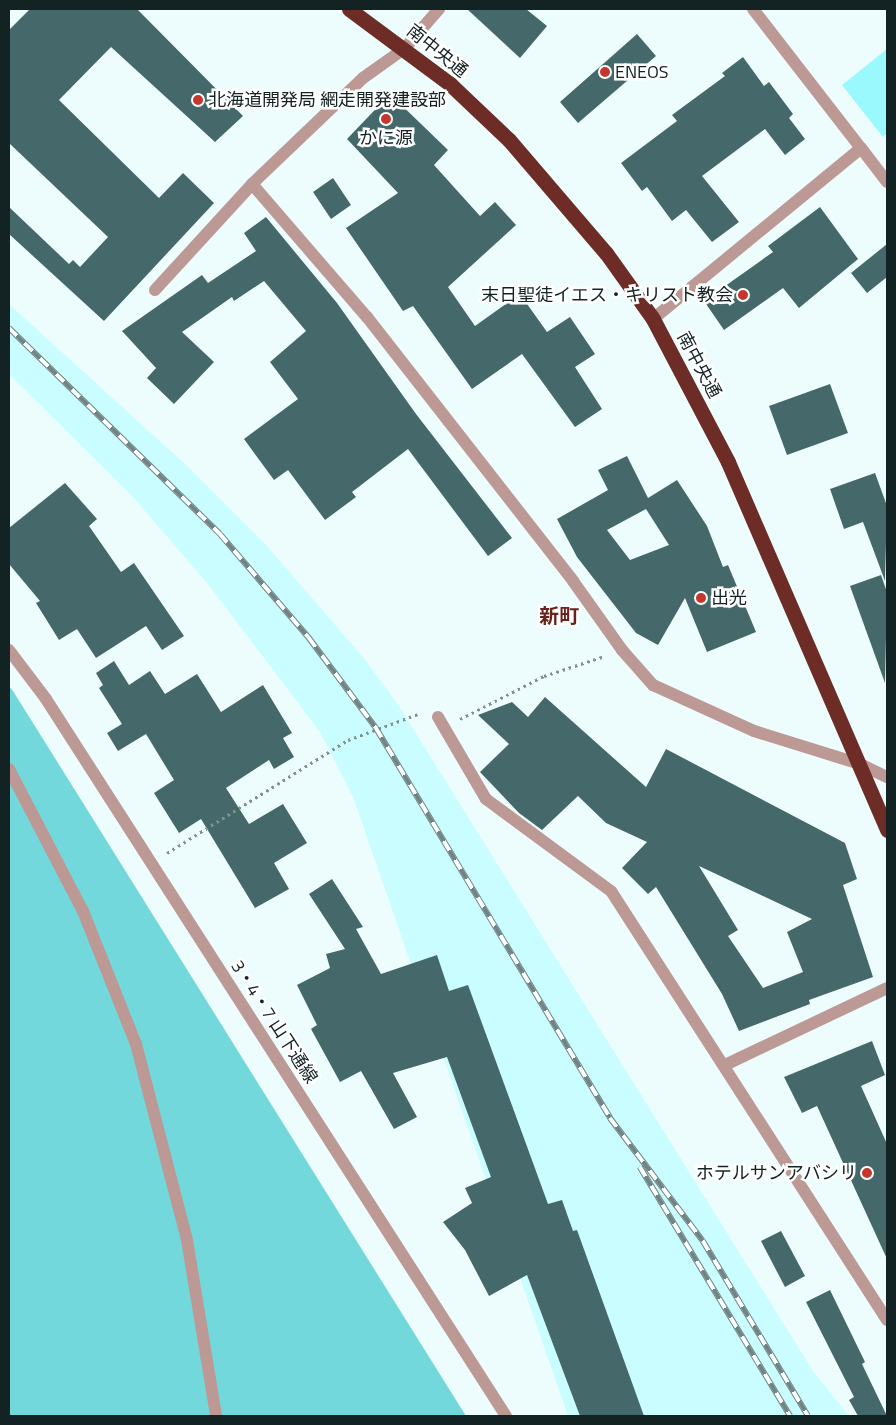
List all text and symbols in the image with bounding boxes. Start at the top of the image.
street label: 南中央通 [402,20,472,82]
place label: ENEOS [615,61,669,83]
marker: ENEOS [599,66,611,78]
place label: 北海道開発局 網走開発建設部 [208,89,446,111]
marker: 北海道開発局 網走開発建設部 [192,94,204,106]
marker: かに源 [380,113,392,125]
place label: かに源 [359,127,413,149]
place label: 末日聖徒イエス・キリスト教会 [481,284,733,306]
marker: 末日聖徒イエス・キリスト教会 [737,289,749,301]
street label: 南中央通 [673,328,725,402]
place label: 出光 [711,587,747,609]
marker: 出光 [695,592,707,604]
district label: 新町 [539,603,579,627]
street label: 3・4・7 山下通線 [226,956,322,1088]
place label: ホテルサンアバシリ [695,1162,857,1184]
marker: ホテルサンアバシリ [861,1167,873,1179]

